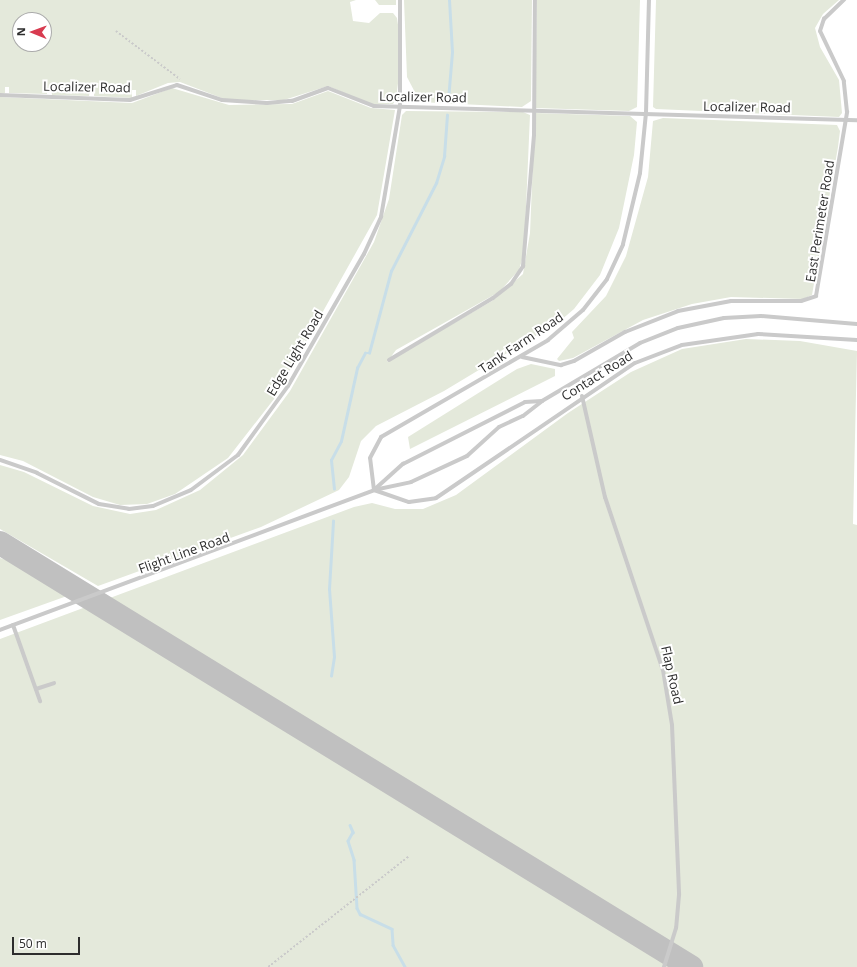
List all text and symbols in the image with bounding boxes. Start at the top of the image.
north arrow [12,12,52,52]
text: N [13,27,28,36]
street label: Localizer Road [43,78,131,96]
street label: Localizer Road [379,88,467,106]
street label: Localizer Road [703,98,791,116]
street label: East Perimeter Road [803,159,837,283]
street label: Edge Light Road [263,307,327,399]
street label: Tank Farm Road [476,309,566,377]
street label: Contact Road [558,348,636,404]
street label: Flight Line Road [136,529,232,577]
street label: Flap Road [658,644,686,706]
scale bar [14,929,82,955]
text: 50 m [19,935,47,952]

